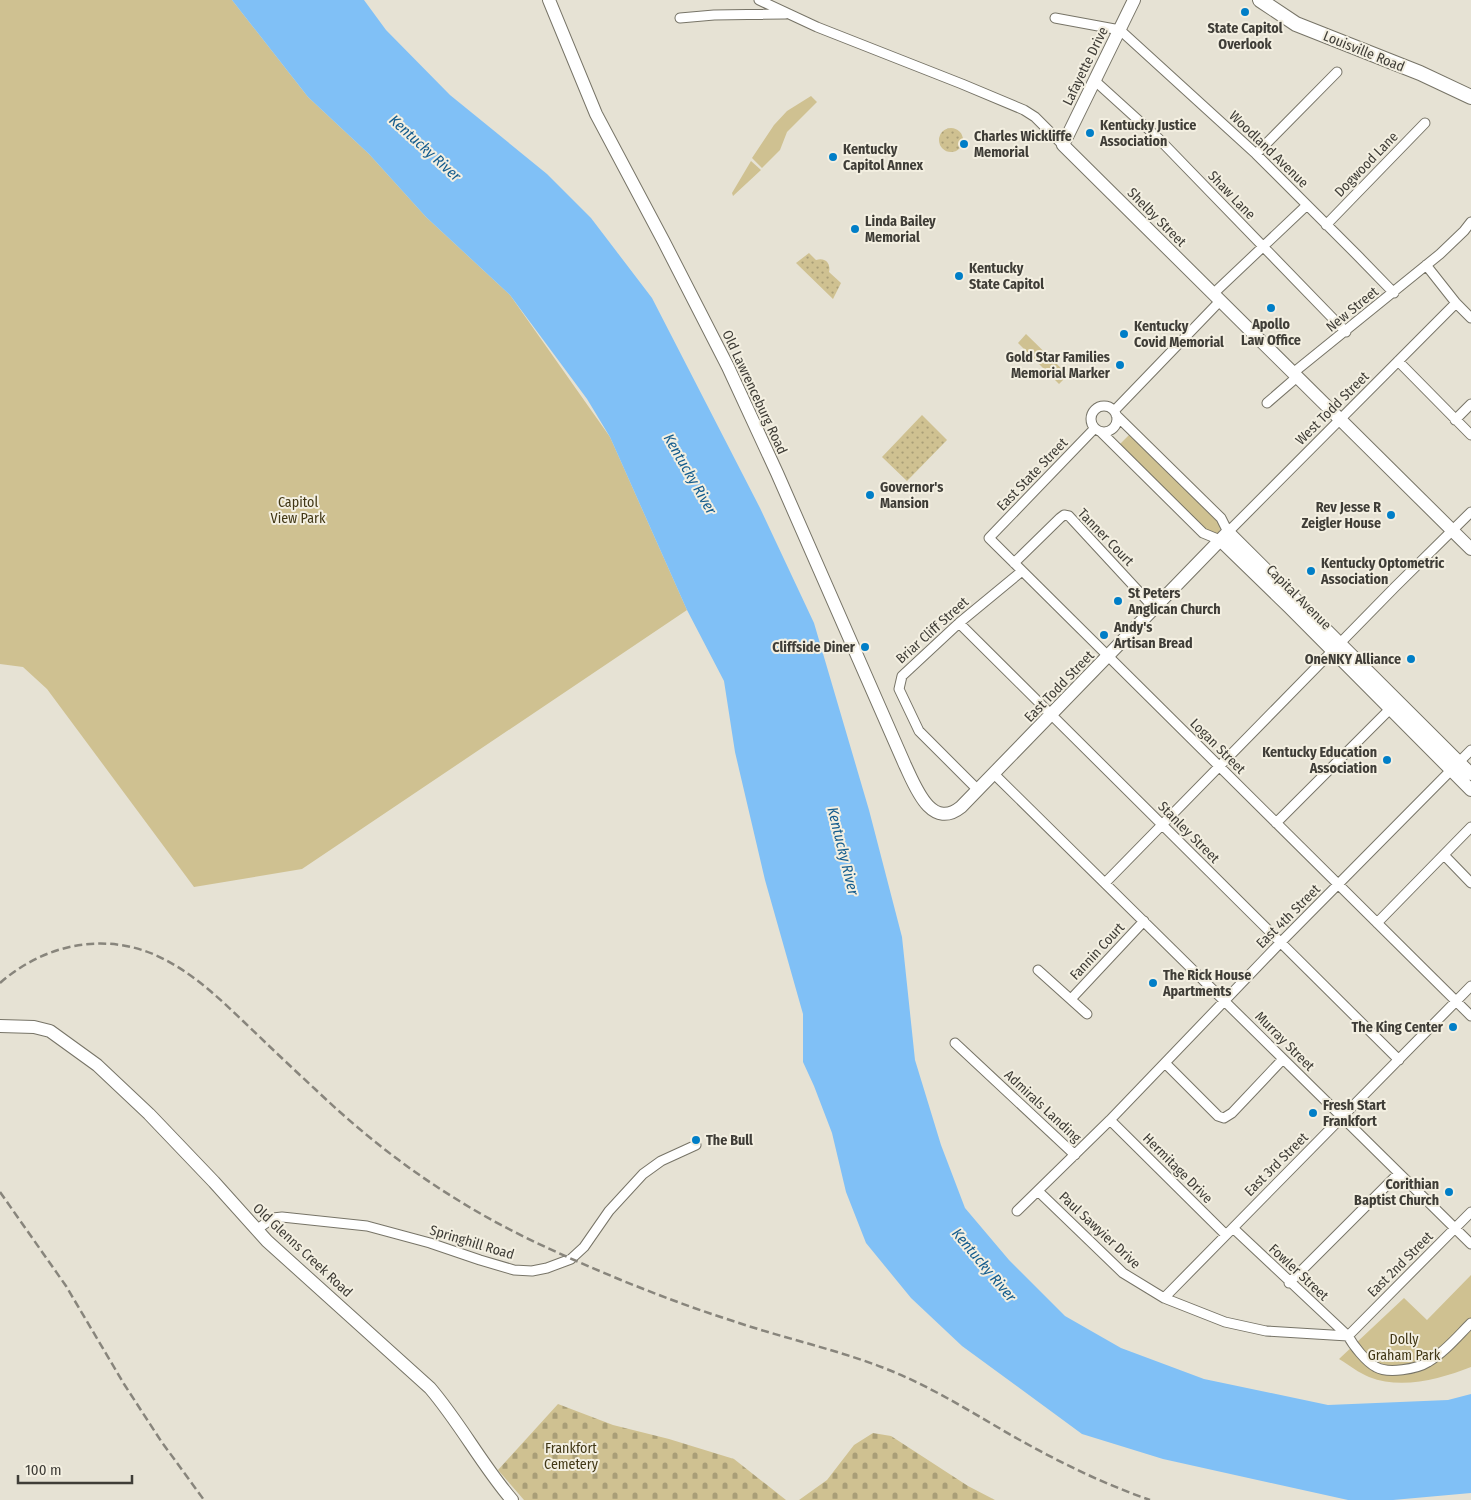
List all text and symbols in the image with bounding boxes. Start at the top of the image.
marker: State Capitol Overlook [1239,6,1251,18]
place label: State Capitol Overlook [1207,20,1283,53]
street label: Lafayette Drive [1059,24,1112,108]
street label: Louisville Road [1321,27,1407,75]
street label: Woodland Avenue [1226,107,1312,191]
water label: Kentucky River [385,111,465,185]
place label: Kentucky Justice Association [1099,117,1196,150]
marker: Kentucky Justice Association [1084,127,1096,139]
place label: Charles Wickliffe Memorial [974,128,1072,161]
street label: Dogwood Lane [1331,128,1402,200]
marker: Charles Wickliffe Memorial [958,138,970,150]
place label: Kentucky Capitol Annex [843,141,923,174]
marker: Kentucky Capitol Annex [827,151,839,163]
street label: Shaw Lane [1204,168,1259,223]
street label: Shelby Street [1124,184,1190,251]
place label: Linda Bailey Memorial [865,213,936,246]
marker: Linda Bailey Memorial [849,223,861,235]
place label: Kentucky State Capitol [969,260,1044,293]
marker: Kentucky State Capitol [953,270,965,282]
street label: New Street [1323,283,1382,336]
marker: Apollo Law Office [1265,302,1277,314]
place label: Apollo Law Office [1241,316,1301,349]
place label: Kentucky Covid Memorial [1134,318,1224,351]
street label: Old Lawrenceburg Road [718,327,791,457]
marker: Kentucky Covid Memorial [1118,328,1130,340]
place label: Gold Star Families Memorial Marker [1006,349,1111,382]
marker: Gold Star Families Memorial Marker [1114,359,1126,371]
street label: West Todd Street [1292,368,1373,449]
water label: Kentucky River [660,430,721,518]
street label: East State Street [993,434,1072,514]
place label: Governor's Mansion [880,479,944,512]
marker: Governor's Mansion [864,489,876,501]
park label: Capitol View Park [271,494,326,527]
place label: Rev Jesse R Zeigler House [1301,499,1381,532]
street label: Tanner Court [1074,505,1138,570]
marker: Rev Jesse R Zeigler House [1385,509,1397,521]
place label: Kentucky Optometric Association [1320,555,1445,588]
street label: Capital Avenue [1263,561,1335,633]
marker: Kentucky Optometric Association [1305,565,1317,577]
place label: St Peters Anglican Church [1127,585,1220,618]
street label: Briar Cliff Street [893,593,972,667]
marker: St Peters Anglican Church [1112,595,1124,607]
place label: Andy's Artisan Bread [1113,619,1193,652]
marker: Andy's Artisan Bread [1098,629,1110,641]
place label: Cliffside Diner [772,639,856,656]
marker: Cliffside Diner [859,641,871,653]
street label: East Todd Street [1021,647,1098,726]
place label: OneNKY Alliance [1305,651,1401,668]
marker: OneNKY Alliance [1405,653,1417,665]
street label: Logan Street [1186,715,1249,778]
place label: Kentucky Education Association [1262,744,1377,777]
marker: Kentucky Education Association [1381,754,1393,766]
street label: Stanley Street [1154,798,1223,867]
water label: Kentucky River [823,805,863,898]
street label: East 4th Street [1253,881,1324,952]
street label: Fannin Court [1067,919,1128,984]
place label: The Rick House Apartments [1162,967,1251,1000]
marker: The Rick House Apartments [1147,977,1159,989]
street label: Murray Street [1251,1008,1318,1075]
place label: The King Center [1351,1019,1444,1036]
marker: The King Center [1447,1021,1459,1033]
street label: Admirals Landing [1001,1067,1085,1146]
place label: Fresh Start Frankfort [1323,1097,1387,1130]
marker: Fresh Start Frankfort [1307,1107,1319,1119]
street label: East 3rd Street [1241,1129,1312,1200]
street label: Hermitage Drive [1139,1130,1216,1207]
place label: The Bull [706,1132,753,1149]
marker: The Bull [690,1134,702,1146]
place label: Corithian Baptist Church [1354,1176,1439,1209]
marker: Corithian Baptist Church [1443,1186,1455,1198]
street label: Paul Sawyier Drive [1055,1188,1144,1273]
street label: Old Glenns Creek Road [249,1200,356,1301]
street label: Springhill Road [428,1222,516,1263]
water label: Kentucky River [948,1225,1020,1306]
street label: East 2nd Street [1364,1228,1437,1301]
street label: Fowler Street [1265,1240,1332,1305]
park label: Dolly Graham Park [1368,1331,1441,1364]
park label: Frankfort Cemetery [544,1440,599,1473]
scale bar [18,1452,131,1484]
text: 100 m [25,1461,62,1479]

